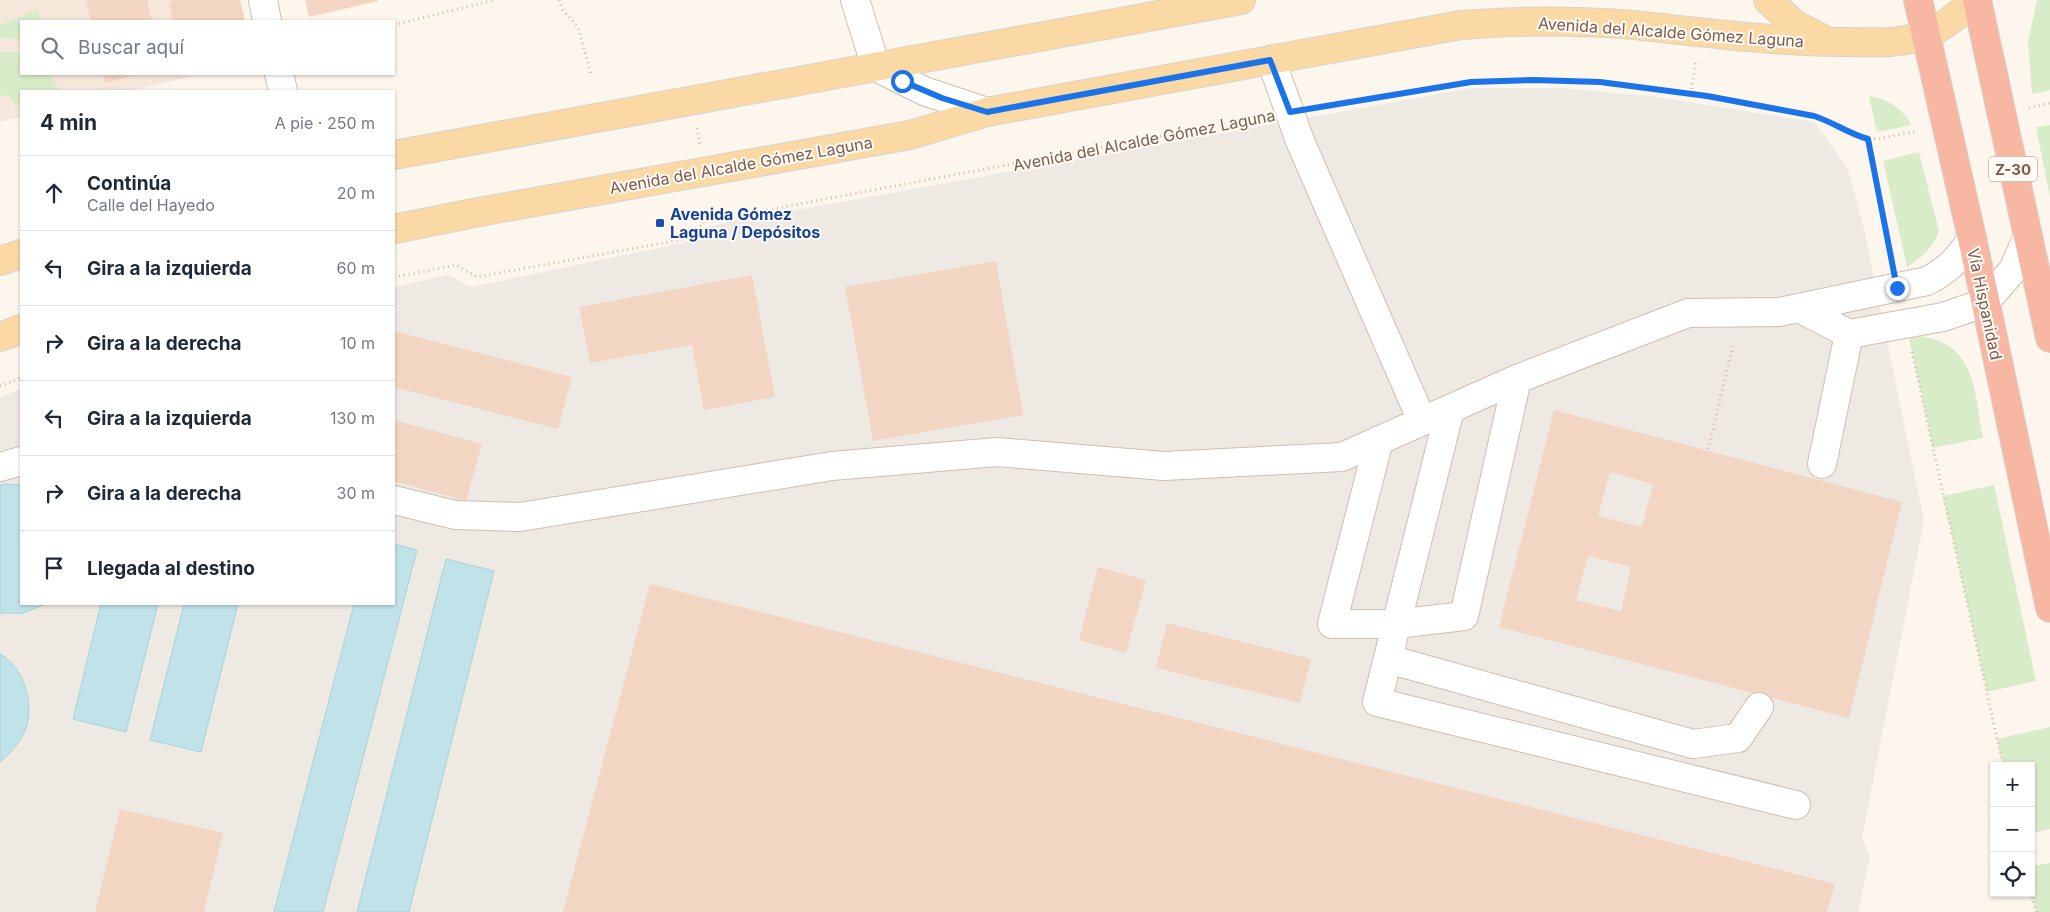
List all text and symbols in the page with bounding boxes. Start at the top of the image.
street label: Avenida del Alcalde Gómez Laguna [1537,13,1805,51]
search box [20,20,395,75]
icon: search [38,34,66,62]
text: Buscar aquí [78,36,184,59]
route start [891,70,914,93]
street label: Avenida del Alcalde Gómez Laguna [1011,105,1277,175]
text: 4 min [40,110,97,135]
text: A pie · 250 m [275,113,375,133]
street label: Avenida del Alcalde Gómez Laguna [608,132,874,198]
road number: Z-30 [1989,156,2037,182]
text: Continúa [87,172,171,195]
icon: ahead [40,179,68,207]
text: 20 m [337,183,375,203]
text: Calle del Hayedo [87,195,215,215]
place label: Avenida Gómez Laguna / Depósitos [670,204,820,242]
marker: Avenida Gómez Laguna / Depósitos [654,217,666,229]
street label: Vía Hispanidad [1963,246,2007,362]
icon: left [40,254,68,282]
text: Gira a la izquierda [87,257,252,280]
text: 60 m [336,258,375,278]
route end [1886,277,1909,300]
icon: right [40,329,68,357]
text: Gira a la derecha [87,332,242,355]
text: 10 m [340,333,375,353]
icon: left [40,404,68,432]
text: Gira a la izquierda [87,407,252,430]
text: 130 m [330,408,375,428]
icon: right [40,479,68,507]
text: Gira a la derecha [87,482,242,505]
text: 30 m [337,483,375,503]
icon: arrive [40,554,68,582]
text: Llegada al destino [87,557,255,580]
map controls [1990,762,2035,897]
button: + [1990,762,2035,807]
button: − [1990,807,2035,852]
button: locate [1990,852,2035,897]

